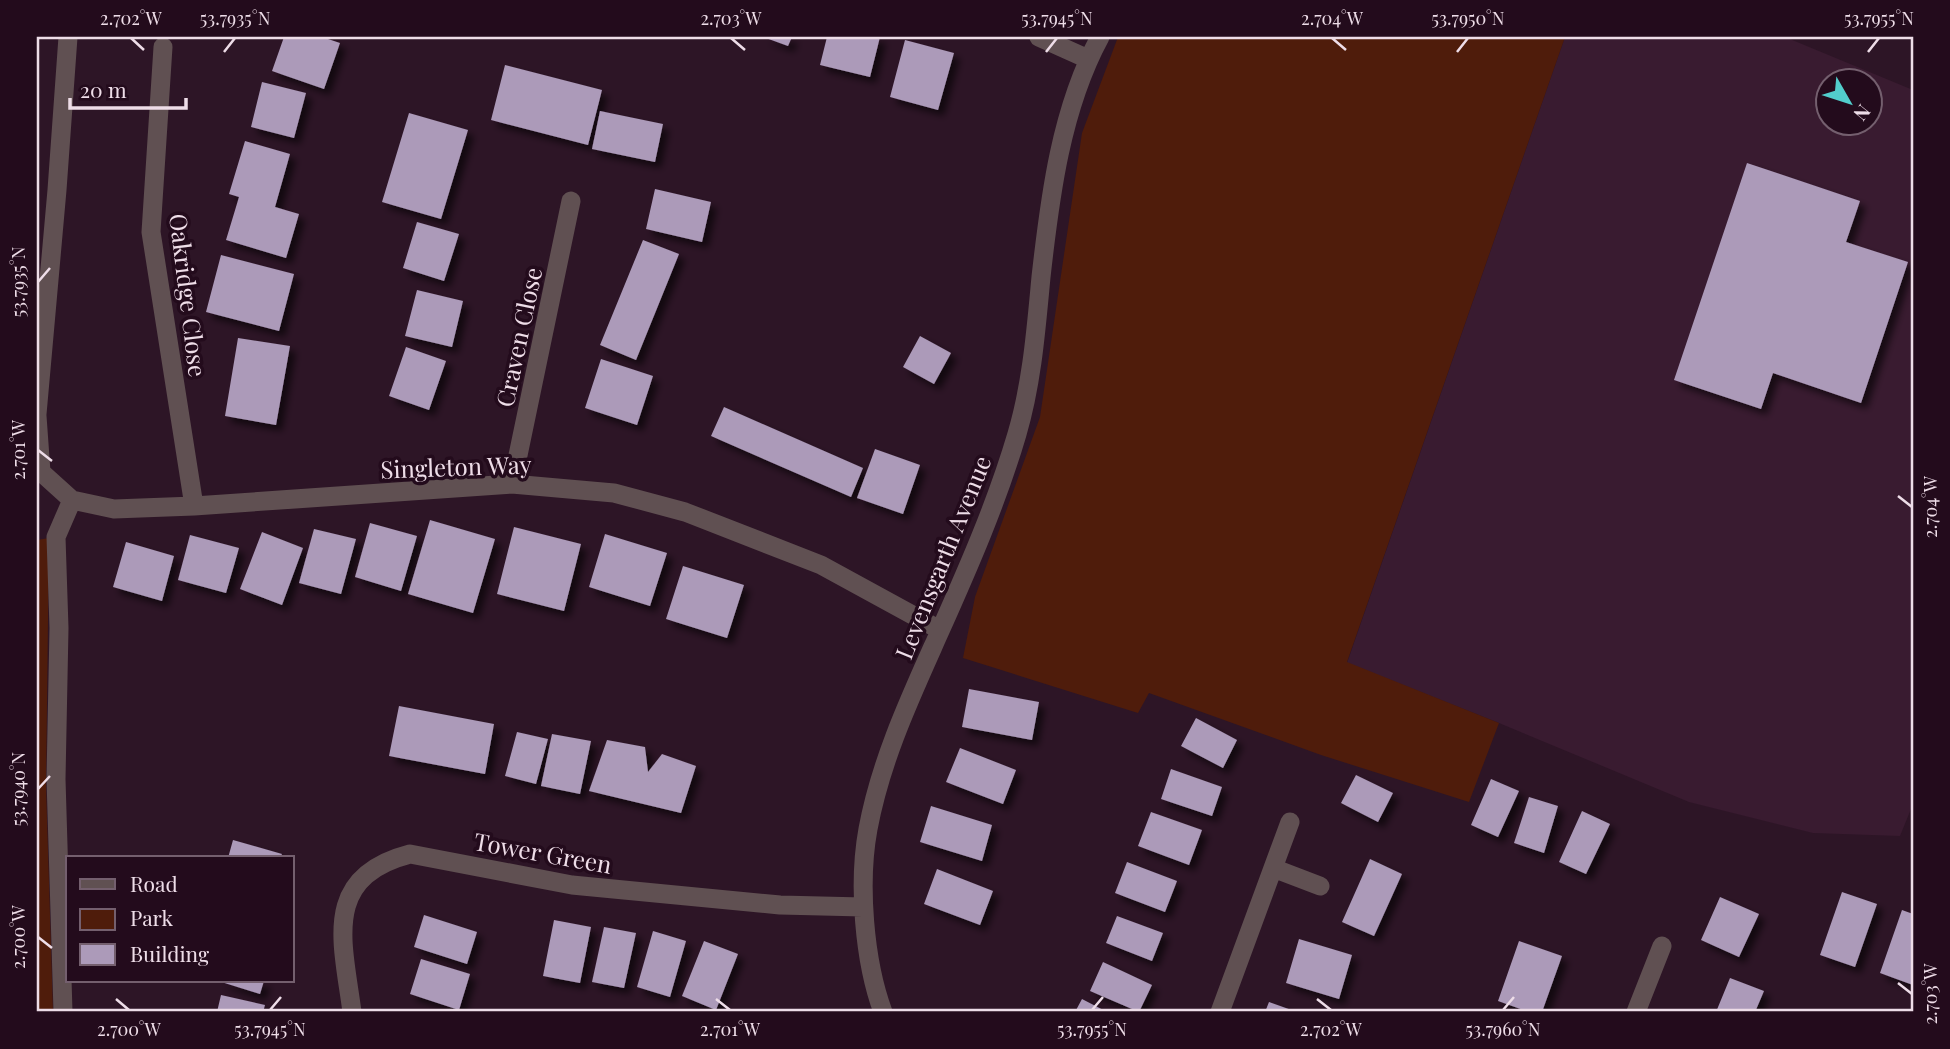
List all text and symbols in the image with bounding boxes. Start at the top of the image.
text: 2.702°W [100,6,163,30]
text: 53.7935°N [200,6,271,30]
text: 2.703°W [700,6,762,30]
text: 53.7945°N [1021,6,1093,30]
text: 2.704°W [1301,6,1364,30]
text: 53.7950°N [1431,6,1505,30]
text: 53.7955°N [1844,6,1914,30]
scale bar [70,66,186,110]
north arrow [1814,66,1884,136]
text: 20 m [80,75,127,103]
text: N [1848,100,1877,127]
street label: Oakridge Close [163,212,215,378]
text: 53.7935°N [6,246,30,317]
street label: Craven Close [488,264,548,410]
text: 2.701°W [6,419,30,480]
street label: Singleton Way [380,447,532,485]
street label: Levensgarth Avenue [887,450,997,664]
text: 2.704°W [1918,475,1942,538]
text: 53.7940°N [6,751,30,826]
street label: Tower Green [472,824,614,880]
legend [66,856,294,982]
text: Road [130,869,178,897]
text: Park [130,903,174,931]
text: 2.700°W [6,904,30,969]
text: Building [130,939,209,967]
text: 2.703°W [1918,963,1942,1025]
text: 2.700°W [97,1017,162,1041]
text: 53.7945°N [234,1017,306,1041]
text: 2.701°W [700,1017,761,1041]
text: 53.7955°N [1057,1017,1127,1041]
text: 2.702°W [1300,1017,1363,1041]
text: 53.7960°N [1466,1017,1541,1041]

